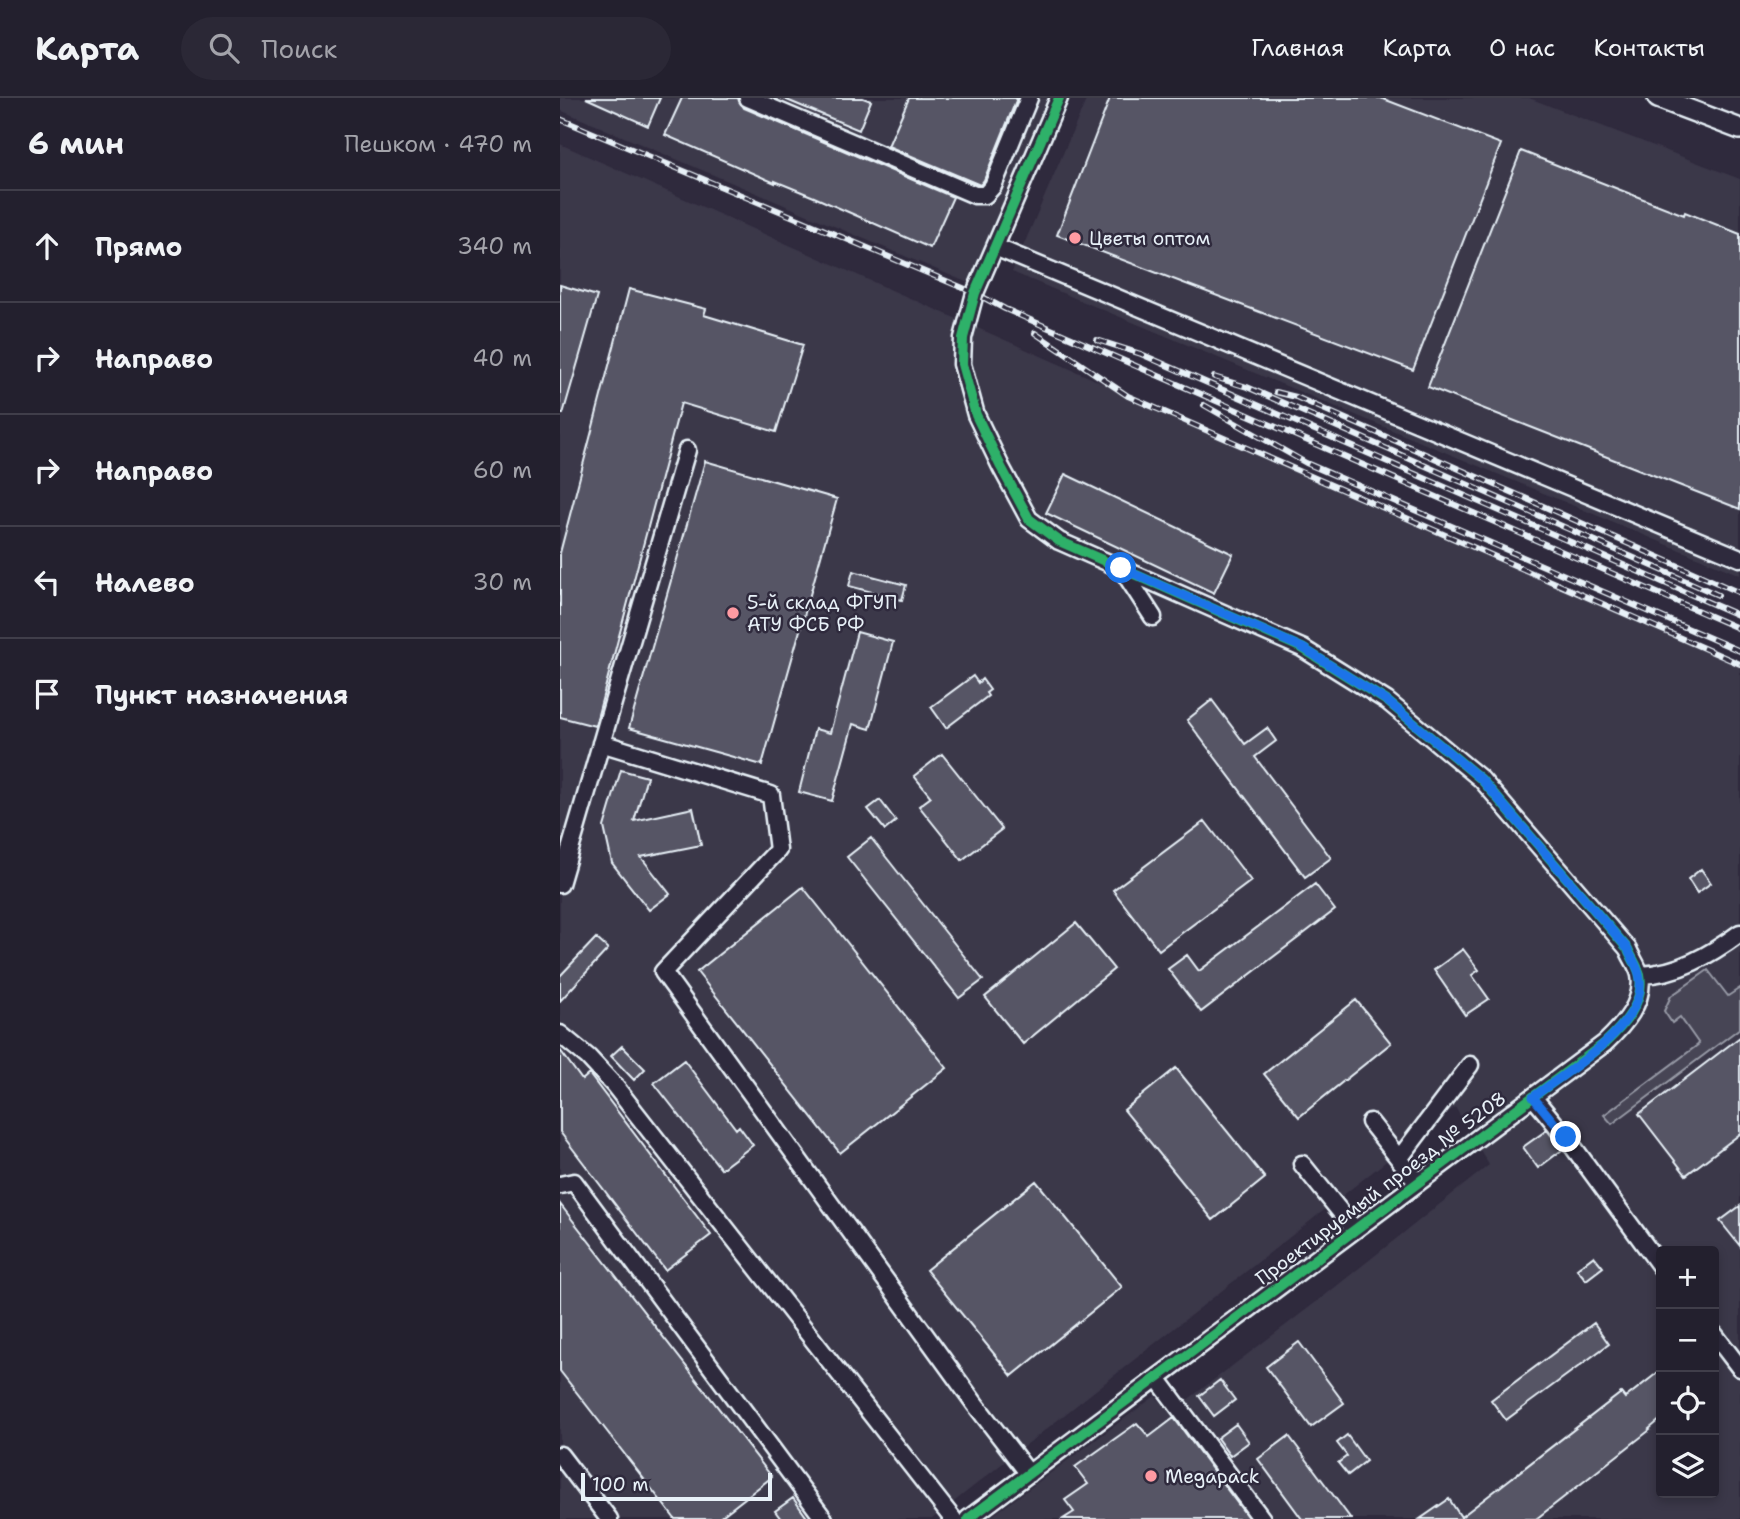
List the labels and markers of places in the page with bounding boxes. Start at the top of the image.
place label: Цветы оптом [1089,226,1210,251]
marker: Цветы оптом [1067,230,1083,246]
place label: 5-й склад ФГУП АТУ ФСБ РФ [747,590,897,637]
marker: 5-й склад ФГУП АТУ ФСБ РФ [725,605,741,621]
place label: Megapack [1165,1464,1260,1489]
marker: Megapack [1143,1468,1159,1484]

